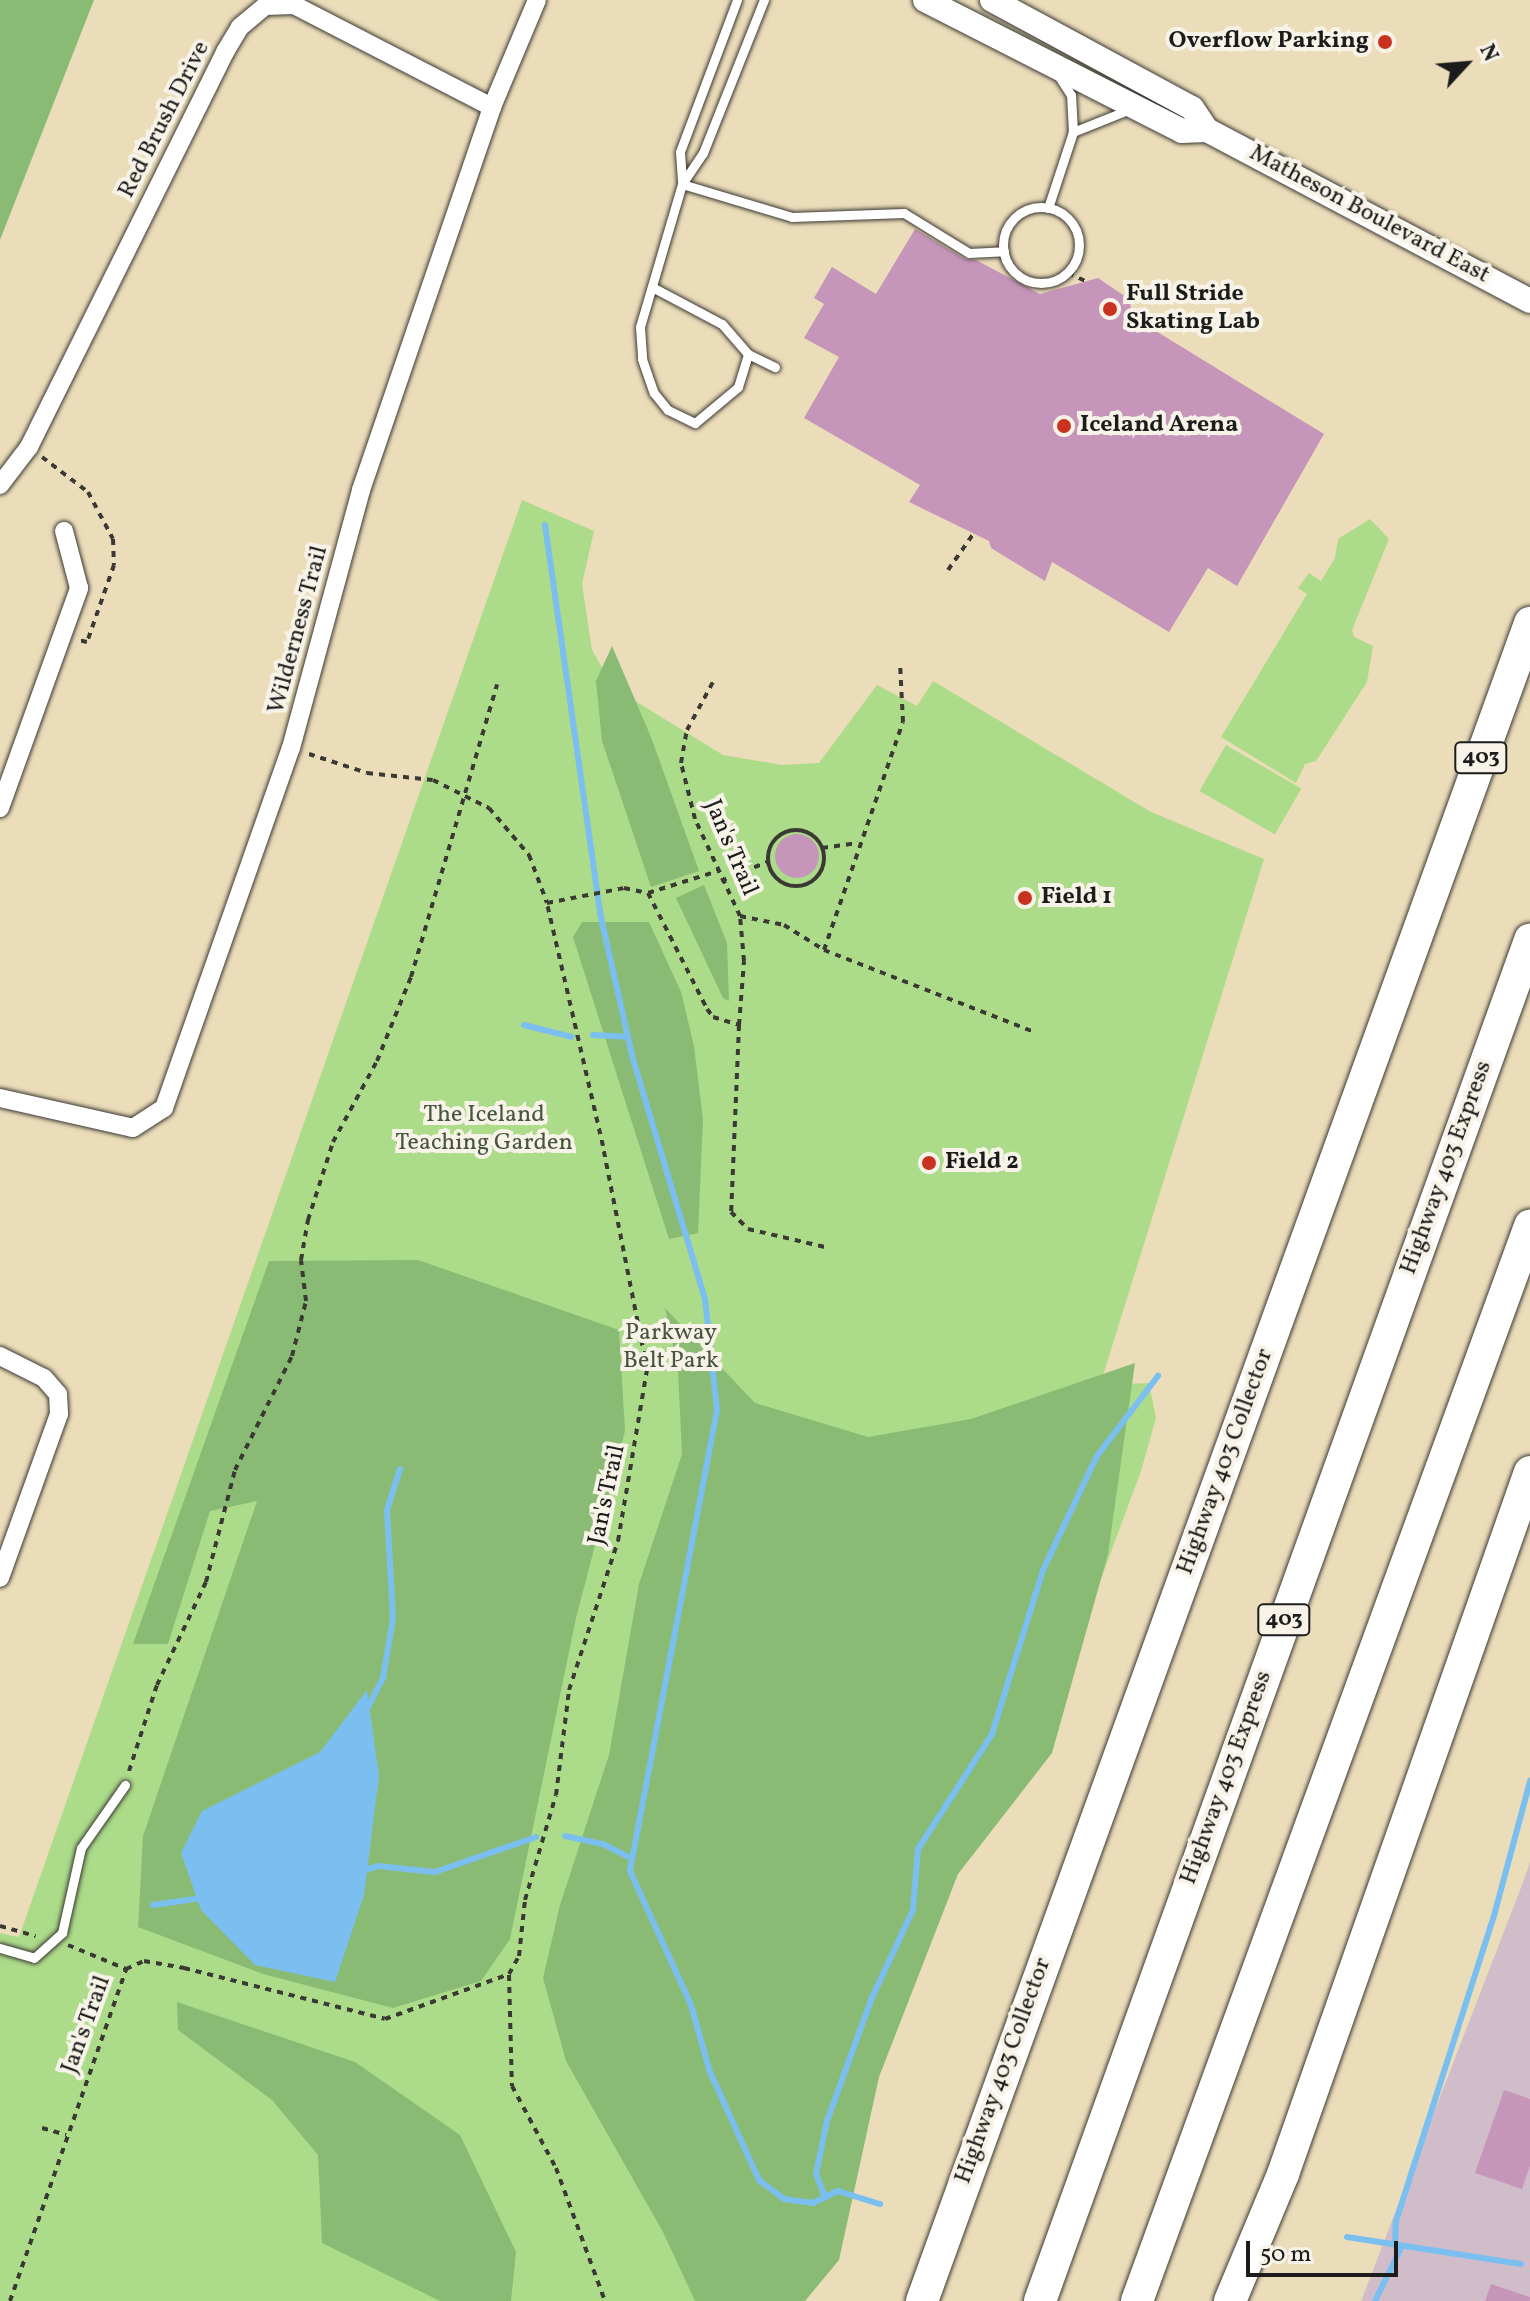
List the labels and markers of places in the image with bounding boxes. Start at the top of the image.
place label: Overflow Parking [1168,28,1369,56]
marker: Overflow Parking [1376,33,1394,51]
place label: Full Stride Skating Lab [1126,281,1260,337]
marker: Full Stride Skating Lab [1101,300,1119,318]
place label: Iceland Arena [1080,412,1238,440]
marker: Iceland Arena [1055,417,1073,435]
place label: Field 1 [1041,884,1112,912]
marker: Field 1 [1016,889,1034,907]
place label: Field 2 [945,1149,1019,1177]
marker: Field 2 [920,1154,938,1172]

